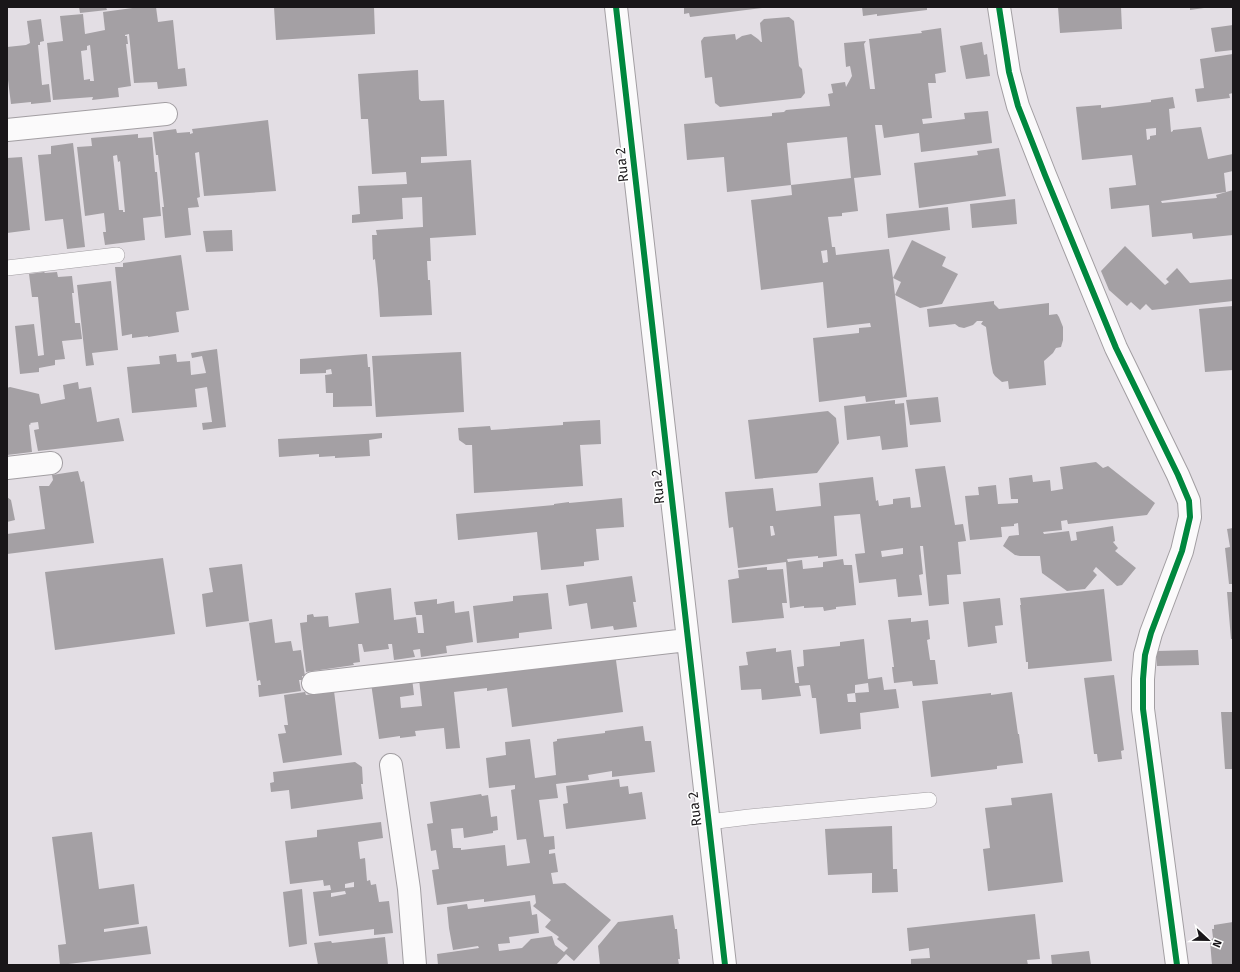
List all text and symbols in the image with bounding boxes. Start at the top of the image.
street label: Rua 2 [612,147,632,183]
street label: Rua 2 [648,469,668,505]
street label: Rua 2 [684,791,706,827]
north arrow [1188,920,1228,960]
text: N [1209,938,1224,949]

